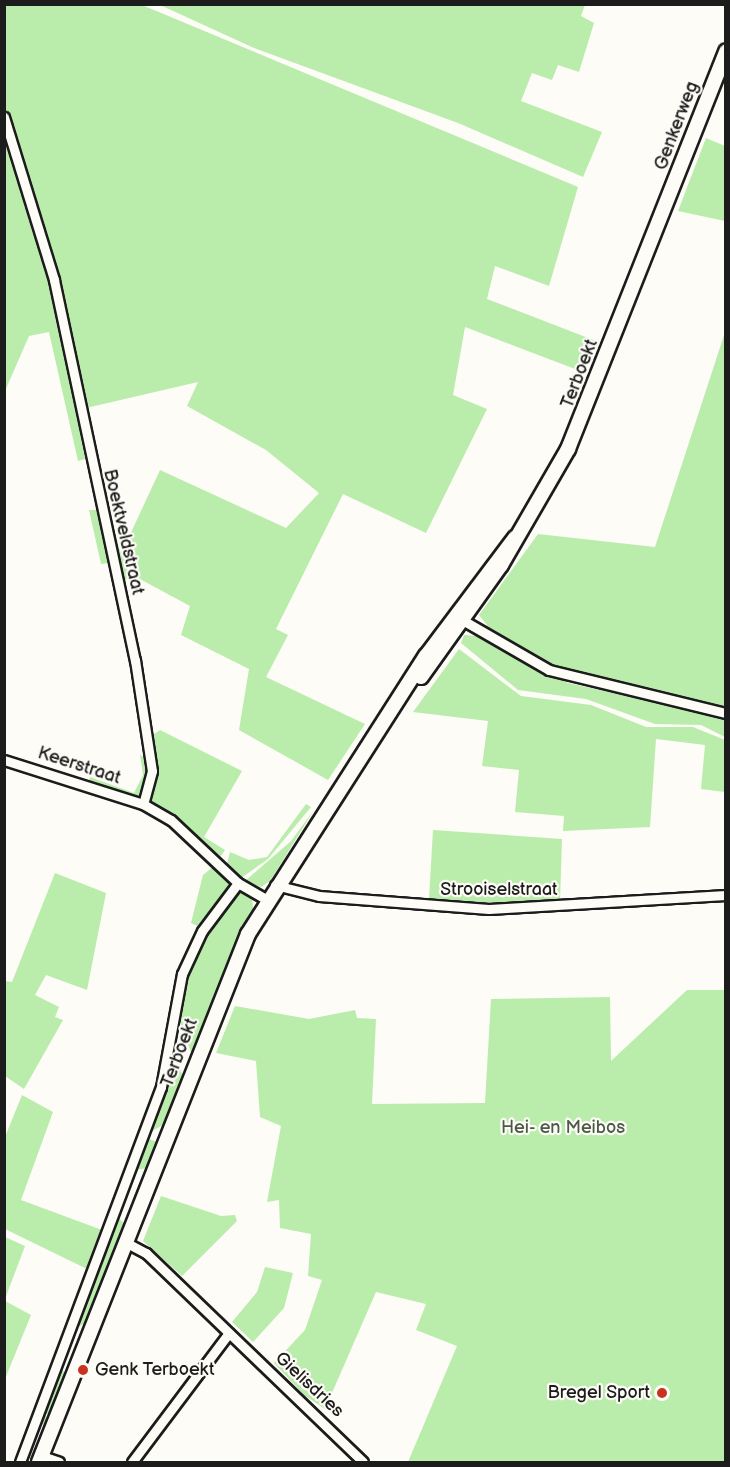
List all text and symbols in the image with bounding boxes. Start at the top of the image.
street label: Genkerweg [650,79,704,173]
street label: Terboekt [557,337,603,411]
street label: Boektveldstraat [98,467,148,597]
street label: Keerstraat [35,742,123,790]
street label: Strooiselstraat [440,879,558,901]
street label: Terboekt [157,1016,203,1090]
park label: Hei- en Meibos [501,1117,625,1139]
street label: Gielisdries [270,1348,348,1422]
place label: Genk Terboekt [95,1359,215,1381]
marker: Genk Terboekt [76,1363,90,1377]
place label: Bregel Sport [547,1382,650,1404]
marker: Bregel Sport [655,1386,669,1400]

